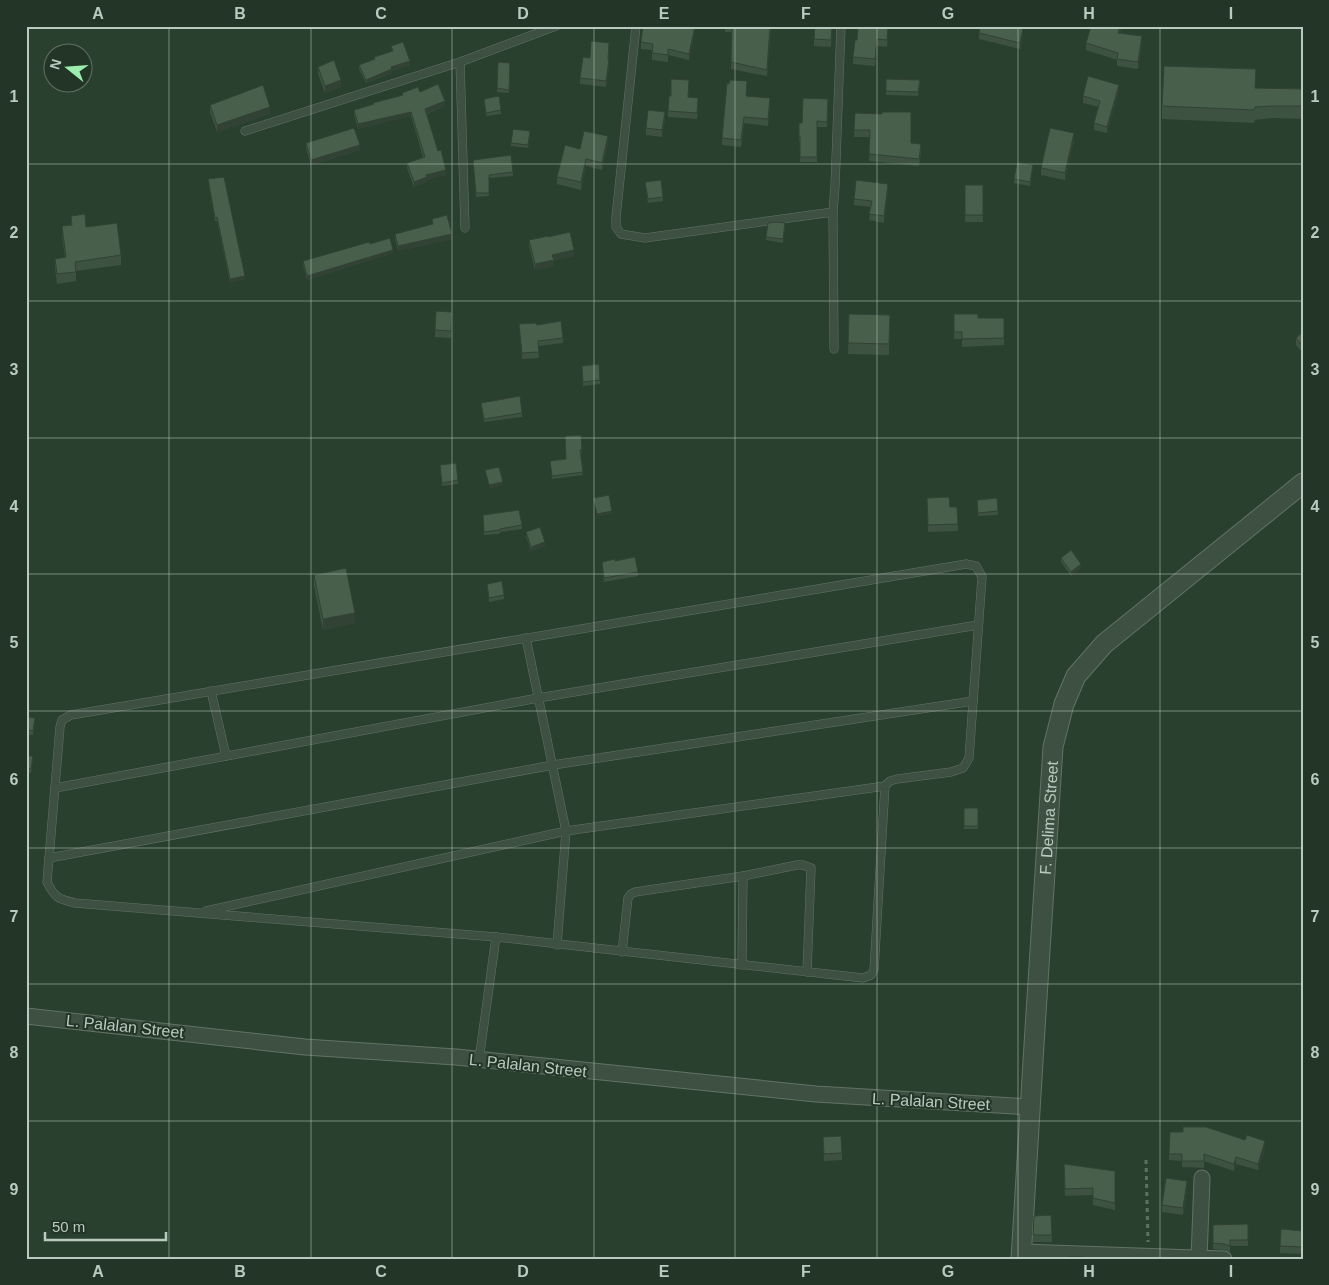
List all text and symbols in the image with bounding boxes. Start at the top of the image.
text: A [92,5,104,22]
text: B [234,5,246,22]
text: C [375,5,387,22]
text: D [517,5,529,22]
text: E [659,5,670,22]
text: F [801,5,811,22]
text: G [942,5,954,22]
text: H [1083,5,1095,22]
text: I [1229,5,1233,22]
north arrow [42,42,92,92]
text: N [46,57,65,71]
text: 1 [10,88,19,105]
text: 1 [1311,88,1320,105]
text: 2 [10,224,19,241]
text: 2 [1311,224,1320,241]
text: 3 [10,361,19,378]
text: 3 [1311,361,1320,378]
text: 4 [10,498,19,515]
text: 4 [1311,498,1320,515]
text: 5 [10,634,19,651]
text: 5 [1311,634,1320,651]
street label: F. Delima Street [1037,760,1061,875]
text: 6 [10,771,19,788]
text: 6 [1311,771,1320,788]
text: 7 [10,908,19,925]
text: 7 [1311,908,1320,925]
street label: L. Palalan Street [65,1012,185,1041]
text: 8 [10,1044,19,1061]
text: 8 [1311,1044,1320,1061]
street label: L. Palalan Street [468,1051,588,1080]
street label: L. Palalan Street [871,1090,991,1113]
text: 9 [10,1181,19,1198]
text: 9 [1311,1181,1320,1198]
scale bar [45,1210,166,1242]
text: 50 m [52,1218,85,1235]
text: A [92,1263,104,1280]
text: B [234,1263,246,1280]
text: C [375,1263,387,1280]
text: D [517,1263,529,1280]
text: E [659,1263,670,1280]
text: F [801,1263,811,1280]
text: G [942,1263,954,1280]
text: H [1083,1263,1095,1280]
text: I [1229,1263,1233,1280]

